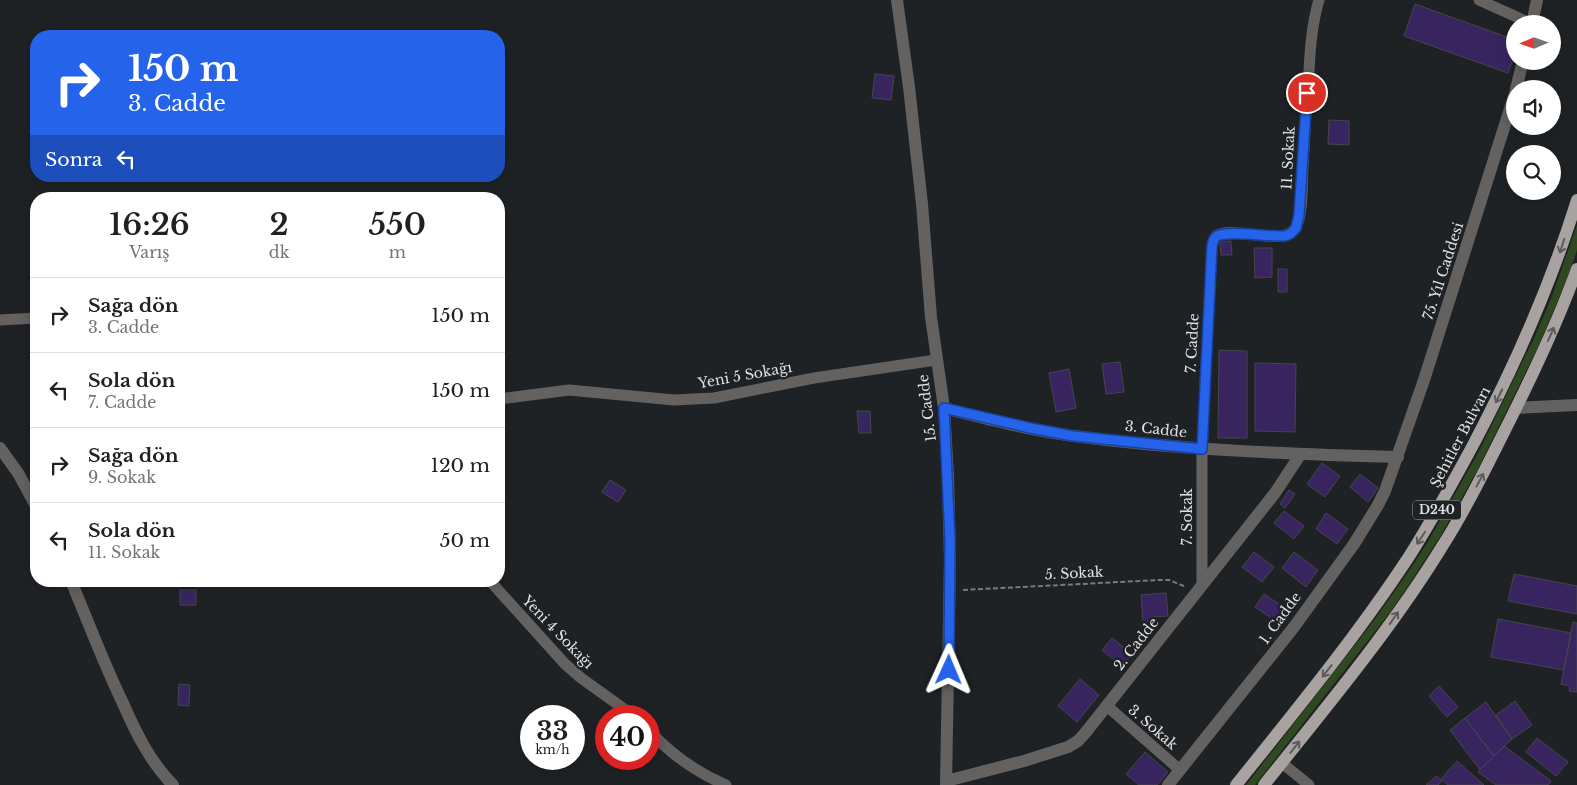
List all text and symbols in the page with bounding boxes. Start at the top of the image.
north arrow [1506,15,1561,70]
map controls [1506,15,1561,200]
text: 150 m [128,47,239,90]
icon: right [45,50,110,115]
pin [1286,72,1328,114]
icon: arrive [1293,79,1321,107]
button: sound [1506,80,1561,135]
text: 3. Cadde [128,90,226,117]
street label: 11. Sokak [1277,125,1299,190]
icon: left [112,145,140,173]
button: search [1506,145,1561,200]
text: Sonra [45,148,102,171]
text: 16:26 [109,206,190,243]
text: 2 [270,206,289,243]
text: 550 [369,206,426,243]
street label: 75. Yıl Caddesi [1419,220,1467,322]
one-way arrow [1557,238,1566,253]
text: Varış [129,242,170,262]
text: dk [269,242,289,262]
text: m [389,242,406,262]
text: Sağa dön [88,294,179,317]
icon: right [45,301,73,329]
text: 150 m [431,304,490,327]
street label: 7. Cadde [1181,313,1203,373]
text: 3. Cadde [88,317,159,337]
one-way arrow [1547,327,1557,342]
street label: Yeni 5 Sokağı [696,358,794,392]
text: Sola dön [88,369,175,392]
street label: 15. Cadde [914,373,940,443]
icon: left [45,376,73,404]
text: 150 m [431,379,490,402]
street label: Şehitler Bulvarı [1426,383,1494,491]
one-way arrow [1494,388,1503,403]
text: 7. Cadde [88,392,156,412]
street label: 3. Cadde [1124,417,1188,441]
text: Sağa dön [88,444,179,467]
icon: right [45,451,73,479]
text: 120 m [430,454,490,477]
text: 9. Sokak [88,467,156,487]
one-way arrow [1476,473,1485,488]
street label: 7. Sokak [1178,488,1196,546]
road number: D240 [1413,500,1461,520]
text: Sola dön [88,519,175,542]
icon: left [45,526,73,554]
text: 50 m [440,529,490,552]
one-way arrow [1415,531,1426,545]
text: 11. Sokak [88,542,160,562]
street label: 5. Sokak [1044,562,1104,584]
street label: 1. Cadde [1255,588,1305,648]
street label: Yeni 4 Sokağı [518,591,598,673]
one-way arrow [1389,611,1399,625]
street label: 2. Cadde [1110,614,1162,674]
position arrow [922,643,974,695]
one-way arrow [1321,664,1332,677]
street label: 3. Sokak [1125,701,1182,754]
speed limit sign: 40 [595,705,660,770]
text: 33 [537,716,568,747]
one-way arrow [1289,741,1300,754]
text: km/h [535,742,570,757]

